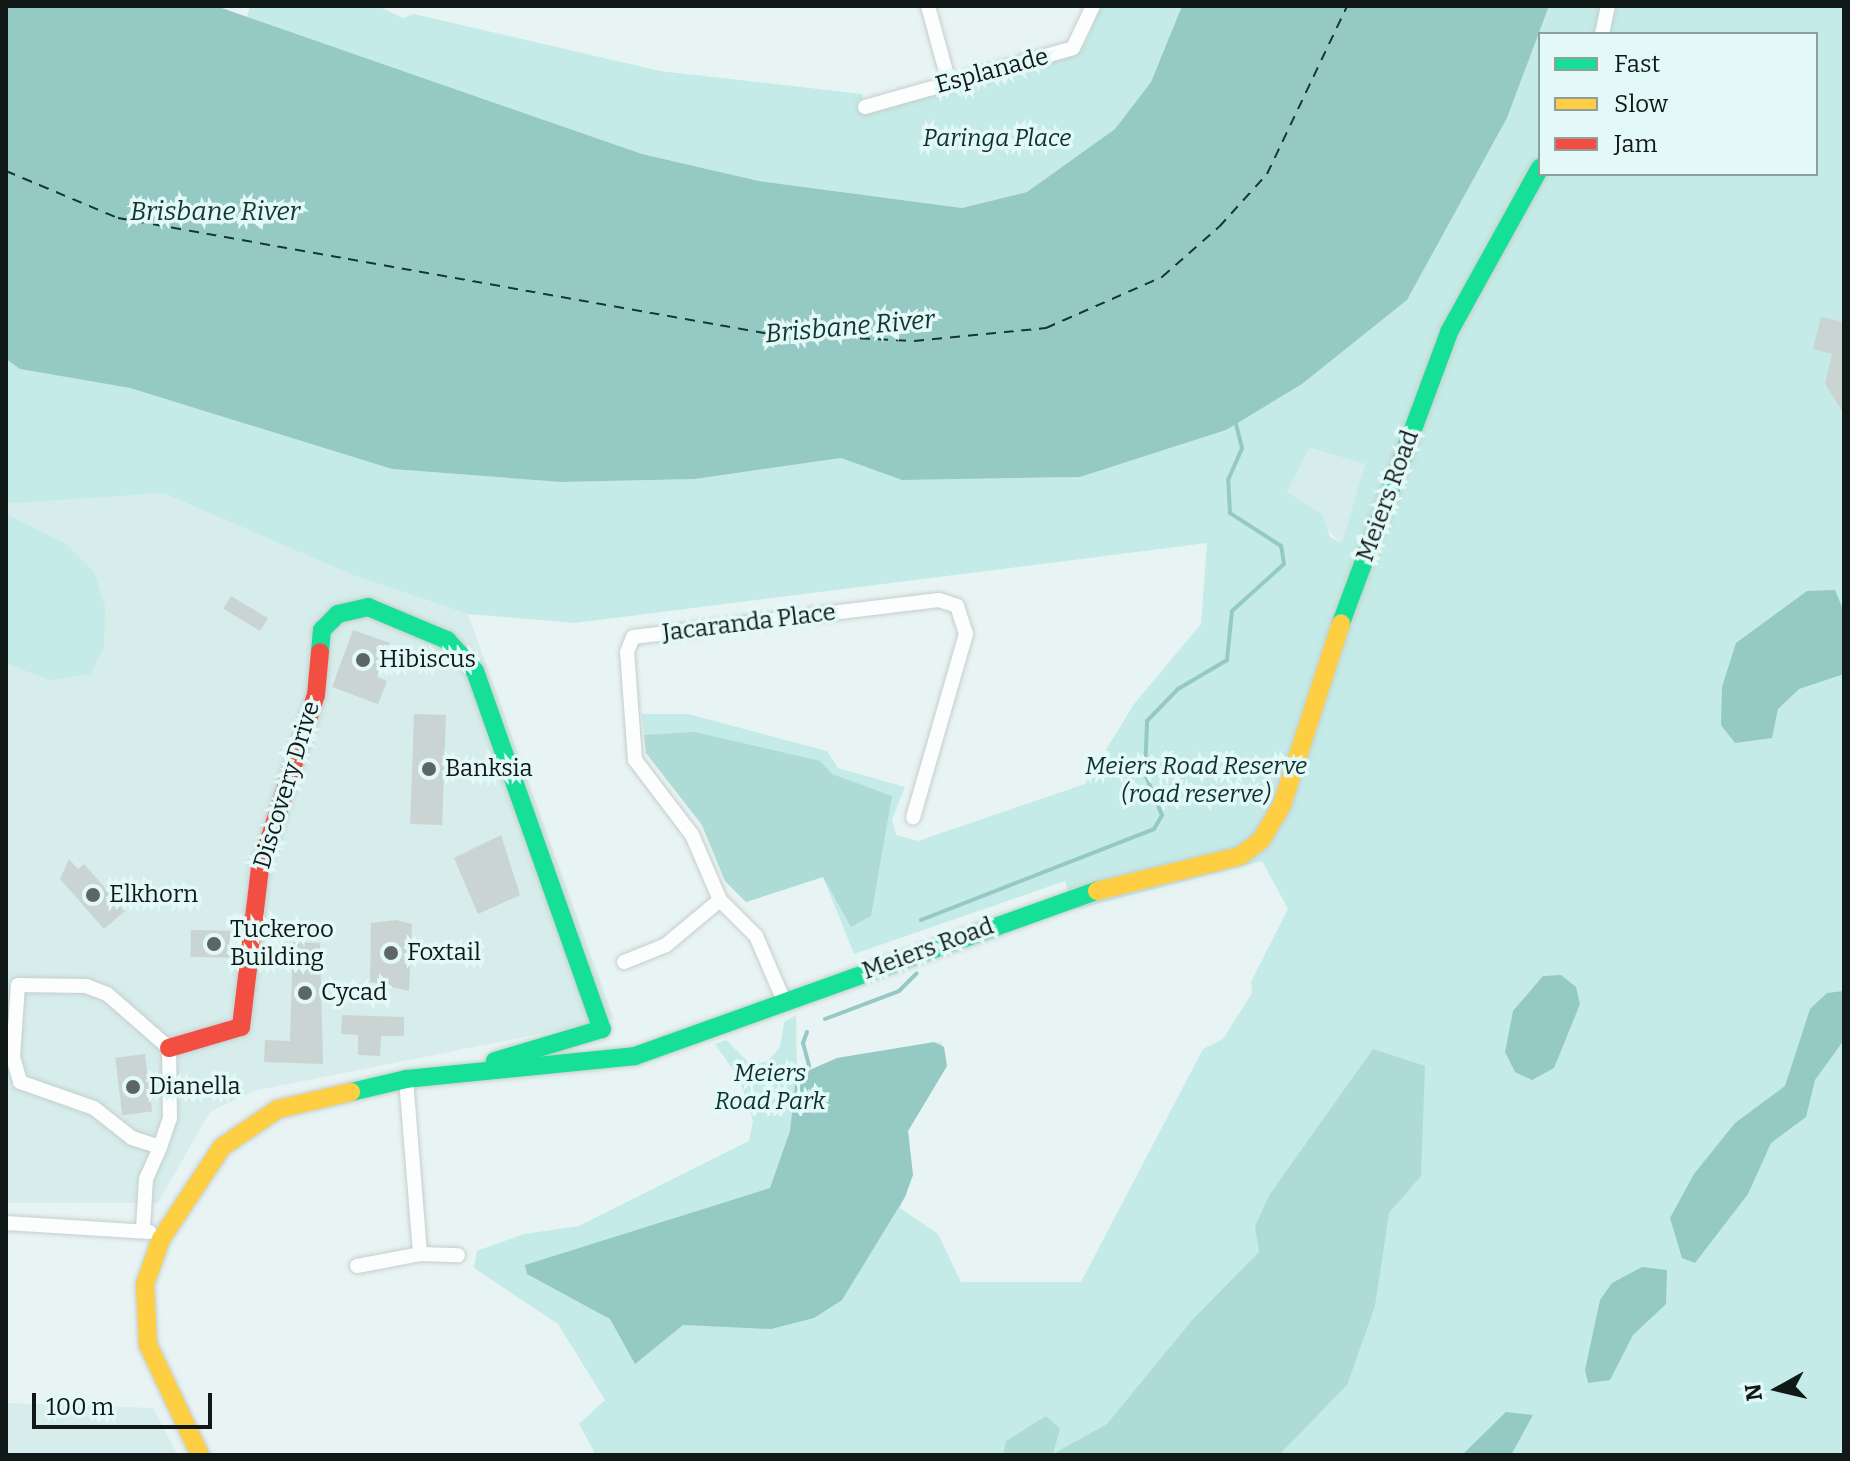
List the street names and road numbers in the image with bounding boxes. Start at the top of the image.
street label: Esplanade [932,42,1052,100]
street label: Meiers Road [1351,427,1425,565]
street label: Jacaranda Place [661,598,837,648]
street label: Discovery Drive [248,698,326,872]
street label: Meiers Road [859,912,997,986]

